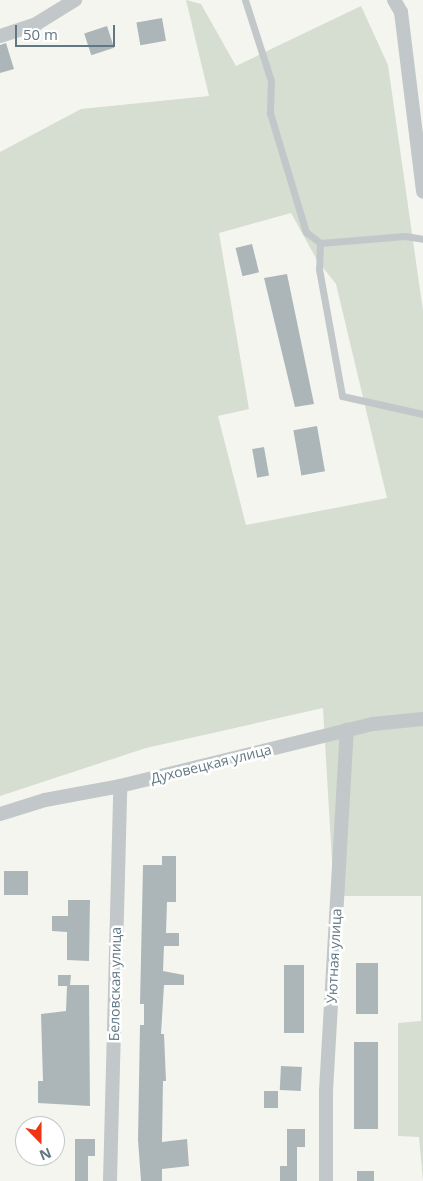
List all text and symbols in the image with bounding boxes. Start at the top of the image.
scale bar [18,15,118,47]
text: 50 m [23,24,58,44]
street label: Духовецкая улица [149,741,273,787]
street label: Уютная улица [323,908,345,1004]
street label: Беловская улица [106,927,124,1041]
north arrow [15,1116,65,1166]
text: N [37,1143,54,1165]

